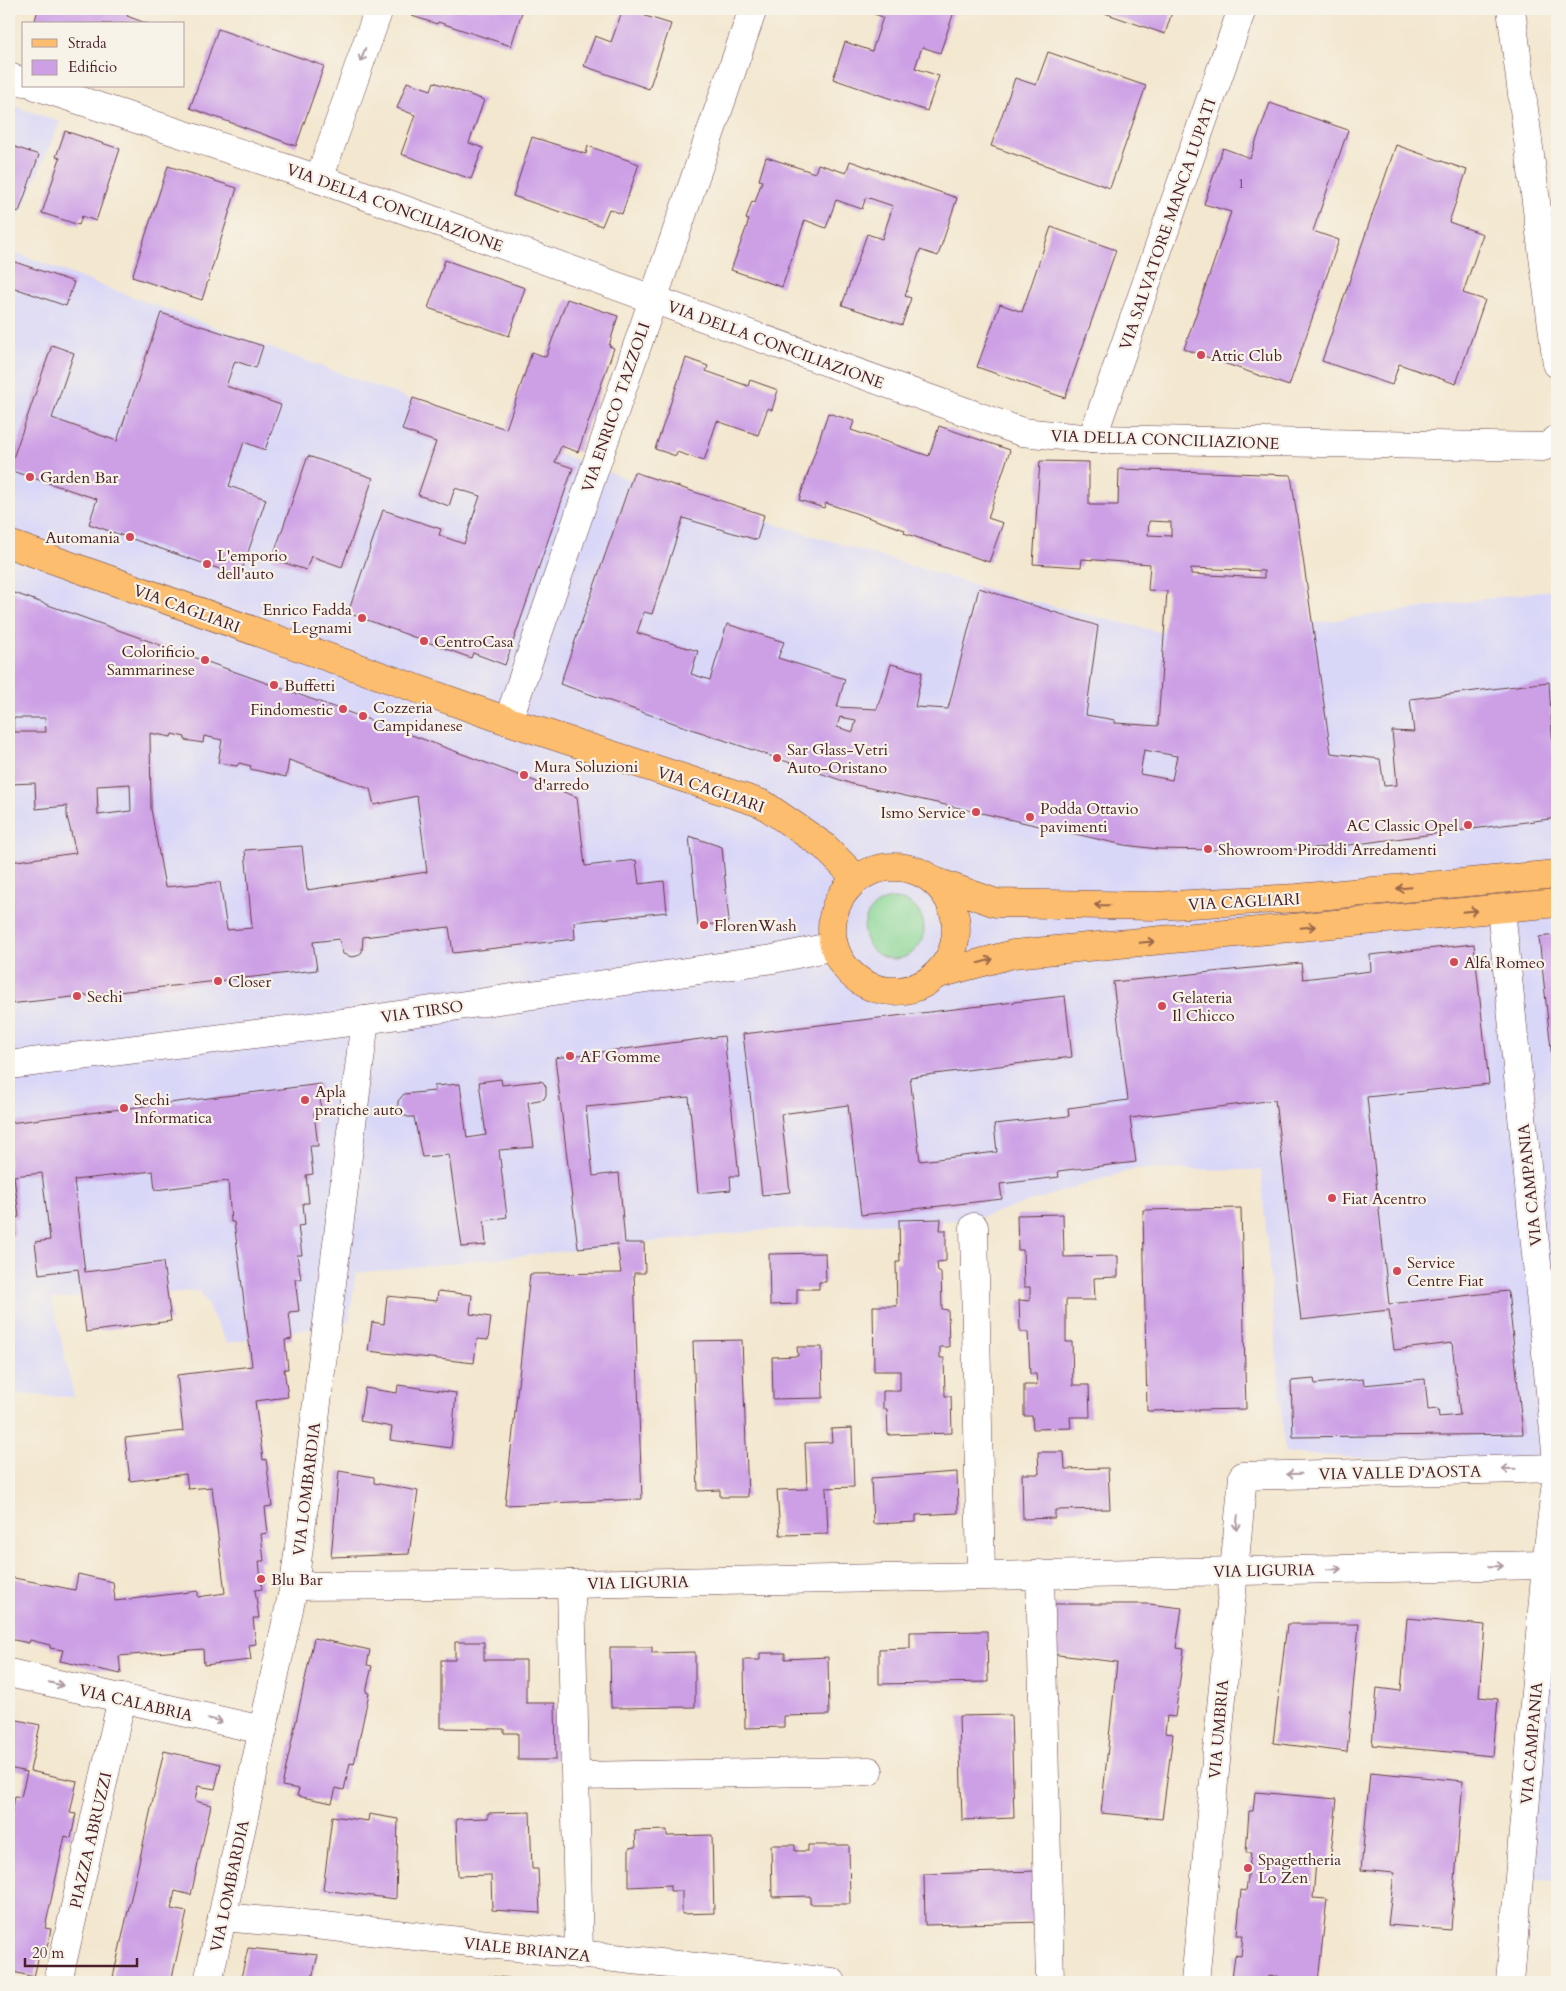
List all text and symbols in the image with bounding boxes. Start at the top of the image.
legend [22,22,185,88]
text: Strada [68,33,107,53]
one-way arrow [357,47,367,63]
text: Edificio [68,57,117,77]
street label: VIA SALVATORE MANCA LUPATI [1114,96,1221,353]
street label: VIA DELLA CONCILIAZIONE [283,158,506,257]
house number: 1 [1237,174,1245,193]
street label: VIA DELLA CONCILIAZIONE [664,295,887,394]
street label: VIA ENRICO TAZZOLI [577,319,655,495]
place label: Attic Club [1211,345,1282,367]
marker: Attic Club [1195,349,1207,361]
street label: VIA DELLA CONCILIAZIONE [1050,425,1280,455]
place label: Garden Bar [40,467,118,489]
marker: Garden Bar [24,471,36,483]
place label: Automania [45,527,120,549]
marker: Automania [124,531,136,543]
place label: L'emporio dell'auto [217,545,288,585]
marker: L'emporio dell'auto [201,558,213,570]
street label: VIA CAGLIARI [130,579,243,638]
place label: Enrico Fadda Legnami [262,599,353,639]
marker: Enrico Fadda Legnami [356,612,368,624]
place label: CentroCasa [434,631,514,653]
marker: CentroCasa [418,635,430,647]
place label: Colorificio Sammarinese [107,641,195,681]
marker: Colorificio Sammarinese [199,654,211,666]
place label: Buffetti [284,675,336,697]
marker: Buffetti [268,679,280,691]
place label: Cozzeria Campidanese [373,697,463,737]
place label: Findomestic [250,699,333,721]
marker: Findomestic [337,703,349,715]
marker: Cozzeria Campidanese [357,710,369,722]
place label: Sar Glass-Vetri Auto-Oristano [787,739,888,779]
marker: Sar Glass-Vetri Auto-Oristano [771,752,783,764]
place label: Mura Soluzioni d'arredo [534,756,639,796]
street label: VIA CAGLIARI [654,761,767,819]
marker: Mura Soluzioni d'arredo [518,769,530,781]
place label: Podda Ottavio pavimenti [1040,798,1139,838]
place label: Ismo Service [880,802,966,824]
marker: Ismo Service [970,806,982,818]
marker: Podda Ottavio pavimenti [1024,811,1036,823]
place label: AC Classic Opel [1346,815,1458,837]
marker: AC Classic Opel [1462,819,1474,831]
place label: Showroom Piroddi Arredamenti [1218,839,1437,861]
marker: Showroom Piroddi Arredamenti [1202,843,1214,855]
one-way arrow [1396,883,1412,893]
street label: VIA CAGLIARI [1187,888,1301,916]
one-way arrow [1095,900,1111,910]
one-way arrow [1462,907,1478,916]
place label: FlorenWash [714,915,797,937]
marker: FlorenWash [698,919,710,931]
one-way arrow [1300,922,1316,931]
one-way arrow [1138,937,1154,946]
place label: Alfa Romeo [1464,952,1545,974]
one-way arrow [977,956,993,966]
marker: Alfa Romeo [1448,956,1460,968]
place label: Closer [228,971,272,993]
marker: Closer [212,975,224,987]
place label: Sechi [87,986,123,1008]
place label: Gelateria Il Chicco [1172,987,1235,1027]
marker: Sechi [71,990,83,1002]
street label: VIA TIRSO [379,995,465,1029]
marker: Gelateria Il Chicco [1156,1000,1168,1012]
place label: AF Gomme [580,1046,660,1068]
marker: AF Gomme [564,1050,576,1062]
place label: Apla pratiche auto [315,1081,403,1121]
place label: Sechi Informatica [134,1089,212,1129]
marker: Apla pratiche auto [299,1094,311,1106]
marker: Sechi Informatica [118,1102,130,1114]
street label: VIA CAMPANIA [1513,1122,1547,1247]
place label: Fiat Acentro [1342,1188,1427,1210]
marker: Fiat Acentro [1326,1192,1338,1204]
place label: Service Centre Fiat [1407,1252,1484,1292]
marker: Service Centre Fiat [1391,1265,1403,1277]
street label: VIA LOMBARDIA [288,1420,326,1557]
street label: VIA VALLE D'AOSTA [1319,1461,1482,1485]
one-way arrow [1501,1465,1517,1474]
one-way arrow [1286,1470,1302,1479]
one-way arrow [1233,1515,1242,1531]
street label: VIA LIGURIA [1213,1559,1316,1583]
one-way arrow [1488,1561,1504,1571]
one-way arrow [1325,1564,1341,1574]
place label: Blu Bar [271,1569,323,1591]
street label: VIA LIGURIA [587,1571,690,1595]
marker: Blu Bar [255,1573,267,1585]
street label: VIA UMBRIA [1204,1678,1234,1780]
street label: VIA CALABRIA [77,1679,196,1727]
one-way arrow [48,1680,64,1689]
street label: VIA CAMPANIA [1516,1680,1548,1805]
one-way arrow [206,1715,222,1725]
street label: PIAZZA ABRUZZI [65,1770,117,1911]
street label: VIA LOMBARDIA [205,1817,255,1954]
place label: Spagettheria Lo Zen [1258,1849,1341,1889]
marker: Spagettheria Lo Zen [1242,1862,1254,1874]
street label: VIALE BRIANZA [462,1932,592,1968]
scale bar [25,1936,138,1968]
text: 20 m [32,1943,64,1963]

